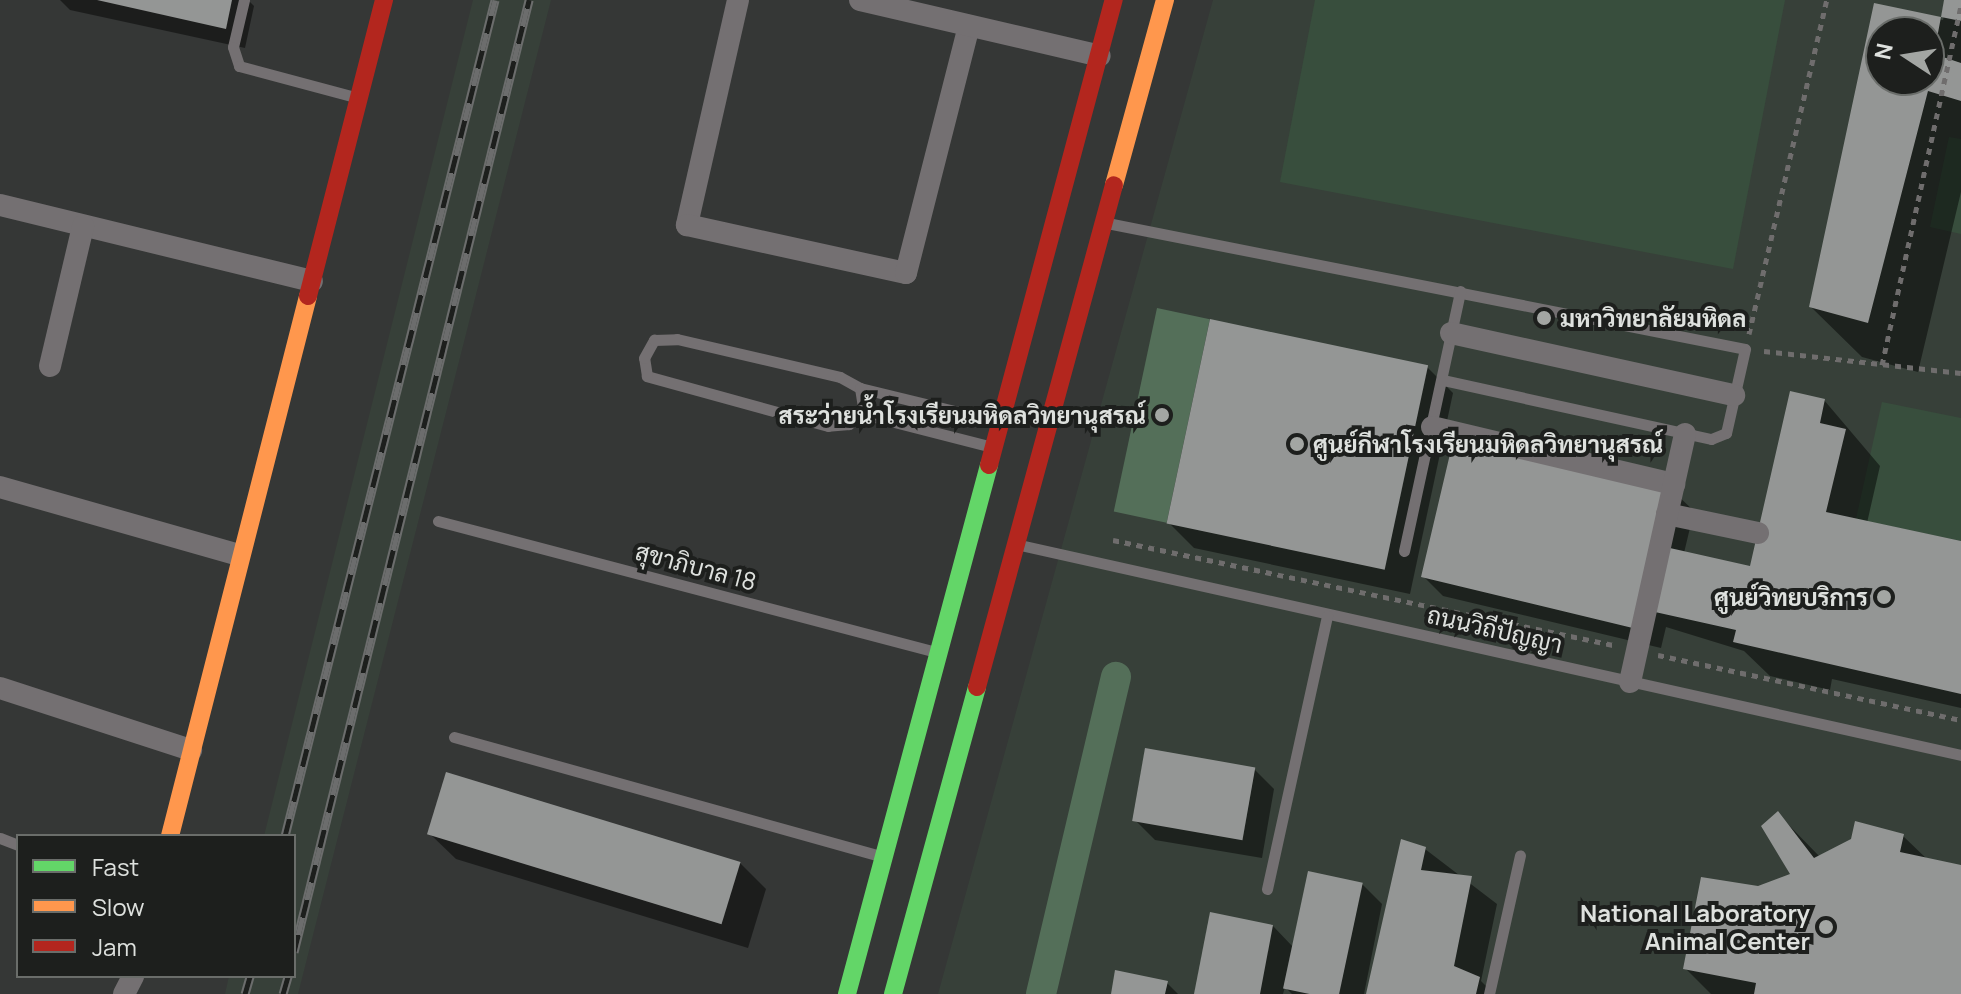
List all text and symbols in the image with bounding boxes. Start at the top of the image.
north arrow [1865,16,1945,96]
text: N [1867,41,1900,62]
place label: มหาวิทยาลัยมหิดล [1560,304,1747,332]
marker: มหาวิทยาลัยมหิดล [1535,309,1553,327]
place label: สระว่ายน้ำโรงเรียนมหิดลวิทยานุสรณ์ [778,401,1146,429]
marker: สระว่ายน้ำโรงเรียนมหิดลวิทยานุสรณ์ [1153,406,1171,424]
place label: ศูนย์กีฬาโรงเรียนมหิดลวิทยานุสรณ์ [1313,430,1663,458]
marker: ศูนย์กีฬาโรงเรียนมหิดลวิทยานุสรณ์ [1288,435,1306,453]
street label: สุขาภิบาล 18 [633,536,759,596]
place label: ศูนย์วิทยบริการ [1714,583,1868,611]
marker: ศูนย์วิทยบริการ [1875,588,1893,606]
street label: ถนนวิถีปัญญา [1425,599,1565,659]
legend [16,834,296,978]
text: Fast [92,850,139,883]
text: Slow [92,890,145,923]
place label: National Laboratory Animal Center [1580,899,1810,955]
marker: National Laboratory Animal Center [1817,918,1835,936]
text: Jam [92,930,137,963]

